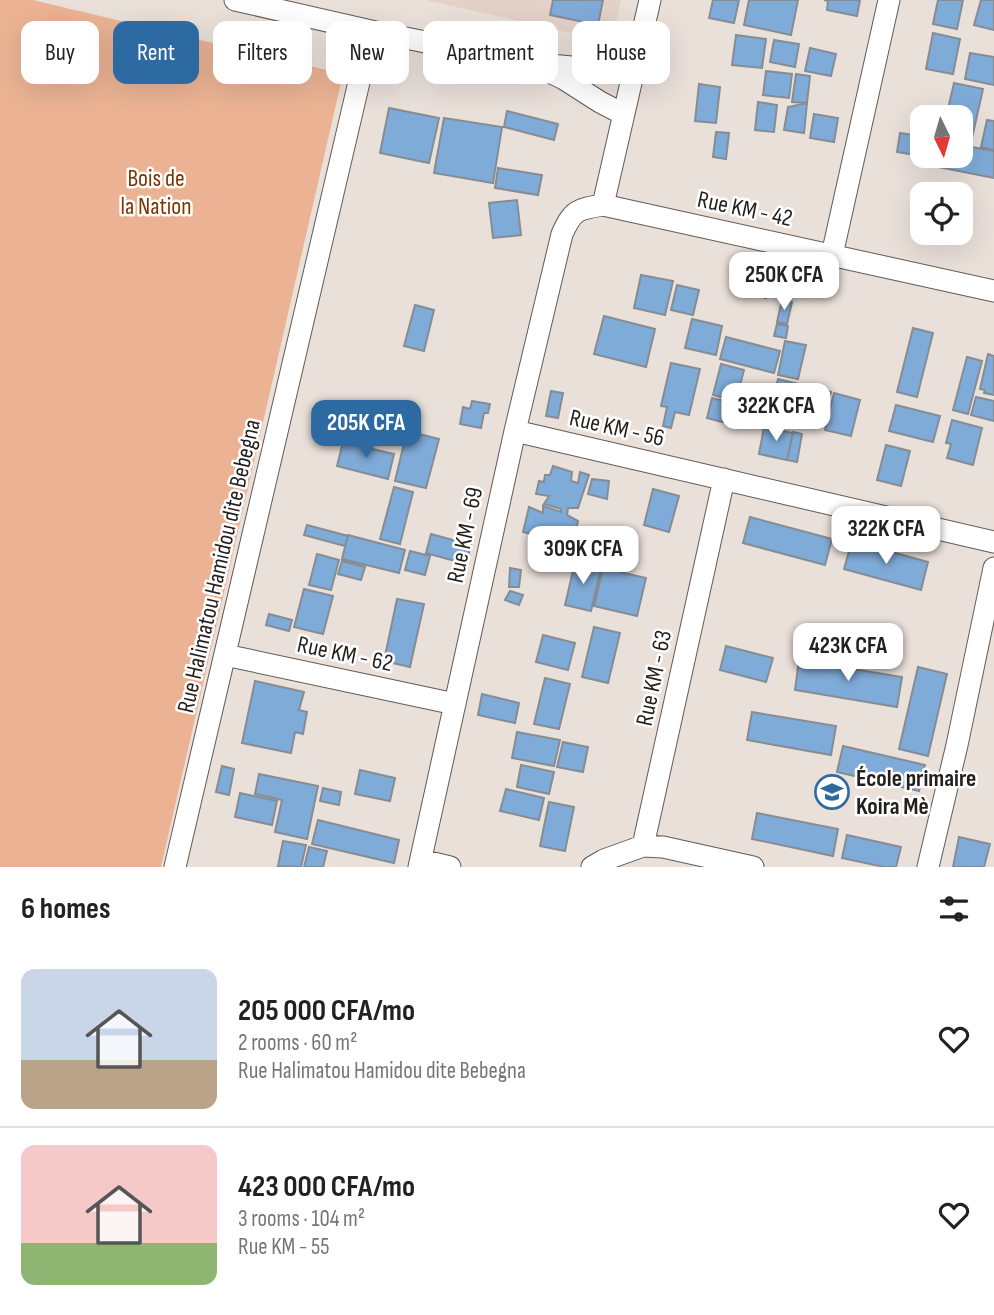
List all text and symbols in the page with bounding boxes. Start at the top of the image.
chip: Buy [21,21,99,84]
chip: Rent [113,21,199,84]
chip: Filters [213,21,312,84]
chip: New [326,21,409,84]
chip: Apartment [423,21,558,84]
chip: House [572,21,670,84]
north arrow [910,105,973,168]
map controls [910,105,973,245]
park label: Bois de la Nation [120,164,192,221]
button: locate [910,182,973,245]
street label: Rue KM - 42 [695,185,795,233]
pin: 250K CFA [712,252,856,312]
text: 250K CFA [745,261,823,289]
pin: 322K CFA [704,384,848,443]
text: 322K CFA [737,392,815,420]
pin: 205K CFA [294,400,438,460]
street label: Rue KM - 56 [567,403,667,453]
text: 205K CFA [327,409,405,437]
street label: Rue Halimatou Hamidou dite Bebegna [171,416,267,716]
street label: Rue KM - 69 [441,484,489,586]
pin: 322K CFA [814,506,958,566]
text: 322K CFA [847,515,925,543]
pin: 309K CFA [511,526,655,586]
text: 309K CFA [544,535,622,563]
pin: 423K CFA [776,624,920,683]
street label: Rue KM - 63 [630,628,678,728]
street label: Rue KM - 62 [295,630,395,678]
text: 423K CFA [809,632,887,660]
place label: École primaire Koira Mè [856,764,976,821]
school or university icon: École primaire Koira Mè [813,773,851,811]
icon: filters [935,890,973,928]
text: 6 homes [21,891,110,927]
text: 205 000 CFA/mo [238,993,415,1029]
icon: home [77,997,161,1081]
icon: heart [935,1020,973,1058]
text: 2 rooms · 60 m² [238,1029,357,1057]
text: Rue Halimatou Hamidou dite Bebegna [238,1057,526,1085]
text: 423 000 CFA/mo [238,1169,415,1205]
icon: home [77,1173,161,1257]
icon: heart [935,1196,973,1234]
text: 3 rooms · 104 m² [238,1205,365,1233]
text: Rue KM - 55 [238,1233,330,1261]

